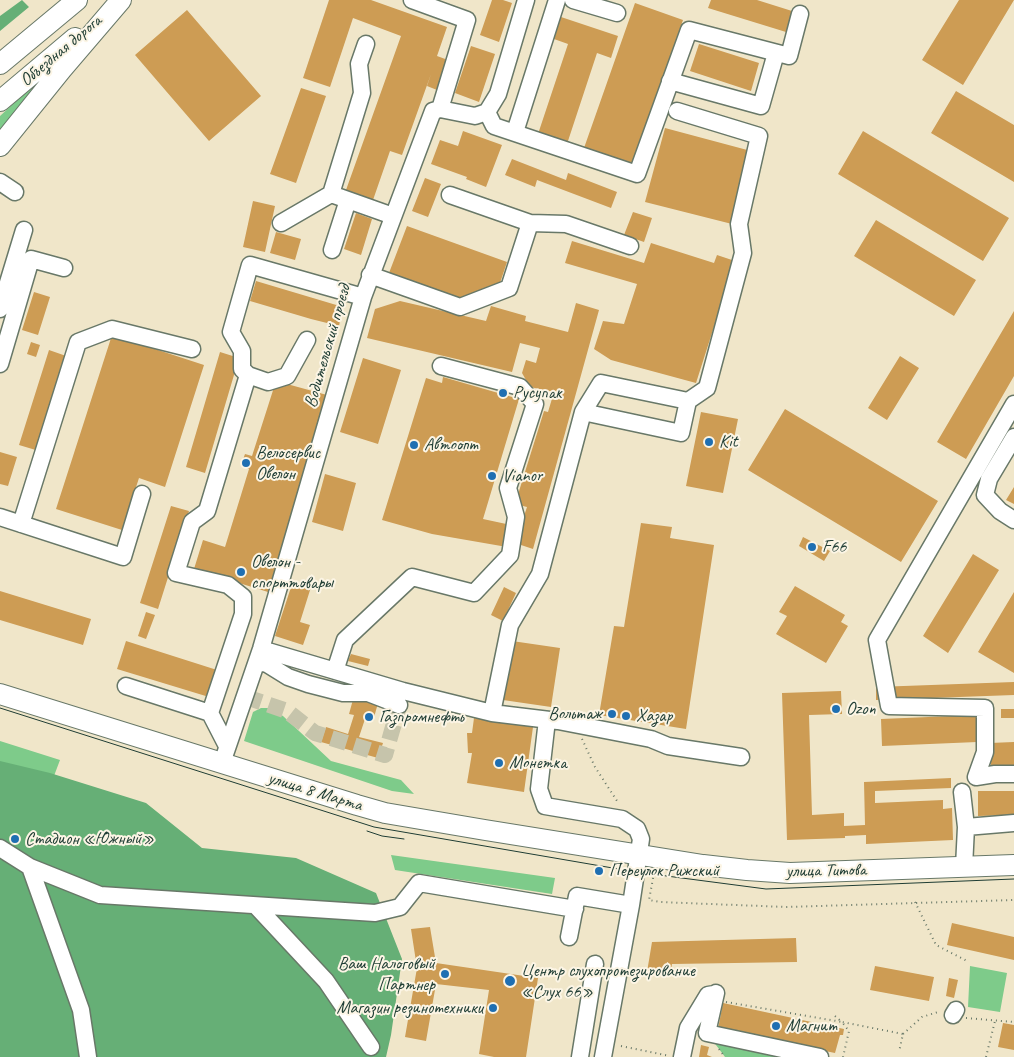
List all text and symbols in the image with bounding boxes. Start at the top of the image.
street label: Объездная дорога [16,11,106,91]
street label: Водительский проезд [300,282,356,410]
place label: Русупак [513,382,562,404]
marker: Русупак [497,387,509,399]
place label: Kit [719,431,737,453]
place label: Автоопт [424,434,478,456]
marker: Kit [703,436,715,448]
marker: Автоопт [408,439,420,451]
place label: Велосервис Овелон [256,442,320,484]
marker: Велосервис Овелон [240,457,252,469]
place label: Vianor [502,465,542,487]
marker: Vianor [486,470,498,482]
place label: F66 [822,536,846,558]
marker: F66 [806,541,818,553]
place label: Овелон - спорттовары [251,551,333,594]
marker: Овелон - спорттовары [235,566,247,578]
place label: Ozon [846,698,876,720]
place label: Вольтаж [548,703,602,725]
marker: Ozon [830,703,842,715]
place label: Хазар [636,705,672,727]
place label: Газпромнефть [379,706,464,728]
marker: Вольтаж [606,708,618,720]
marker: Хазар [620,710,632,722]
marker: Газпромнефть [363,711,375,723]
place label: Монетка [509,752,567,774]
marker: Монетка [493,757,505,769]
street label: улица 8 Марта [265,767,365,817]
place label: Стадион «Южный» [25,828,154,850]
marker: Стадион «Южный» [9,833,21,845]
place label: Переулок Рижский [609,860,719,882]
street label: улица Титова [786,860,866,882]
marker: Переулок Рижский [593,865,605,877]
place label: Ваш Налоговый Партнер [338,953,435,996]
place label: Центр слухопротезирование «Слух 66» [521,960,695,1002]
marker: Ваш Налоговый Партнер [439,968,451,980]
marker: Центр слухопротезирование «Слух 66» [503,974,517,988]
place label: Магазин резинотехники [336,997,483,1019]
marker: Магазин резинотехники [487,1002,499,1014]
place label: Магнит [786,1015,837,1037]
marker: Магнит [770,1020,782,1032]

